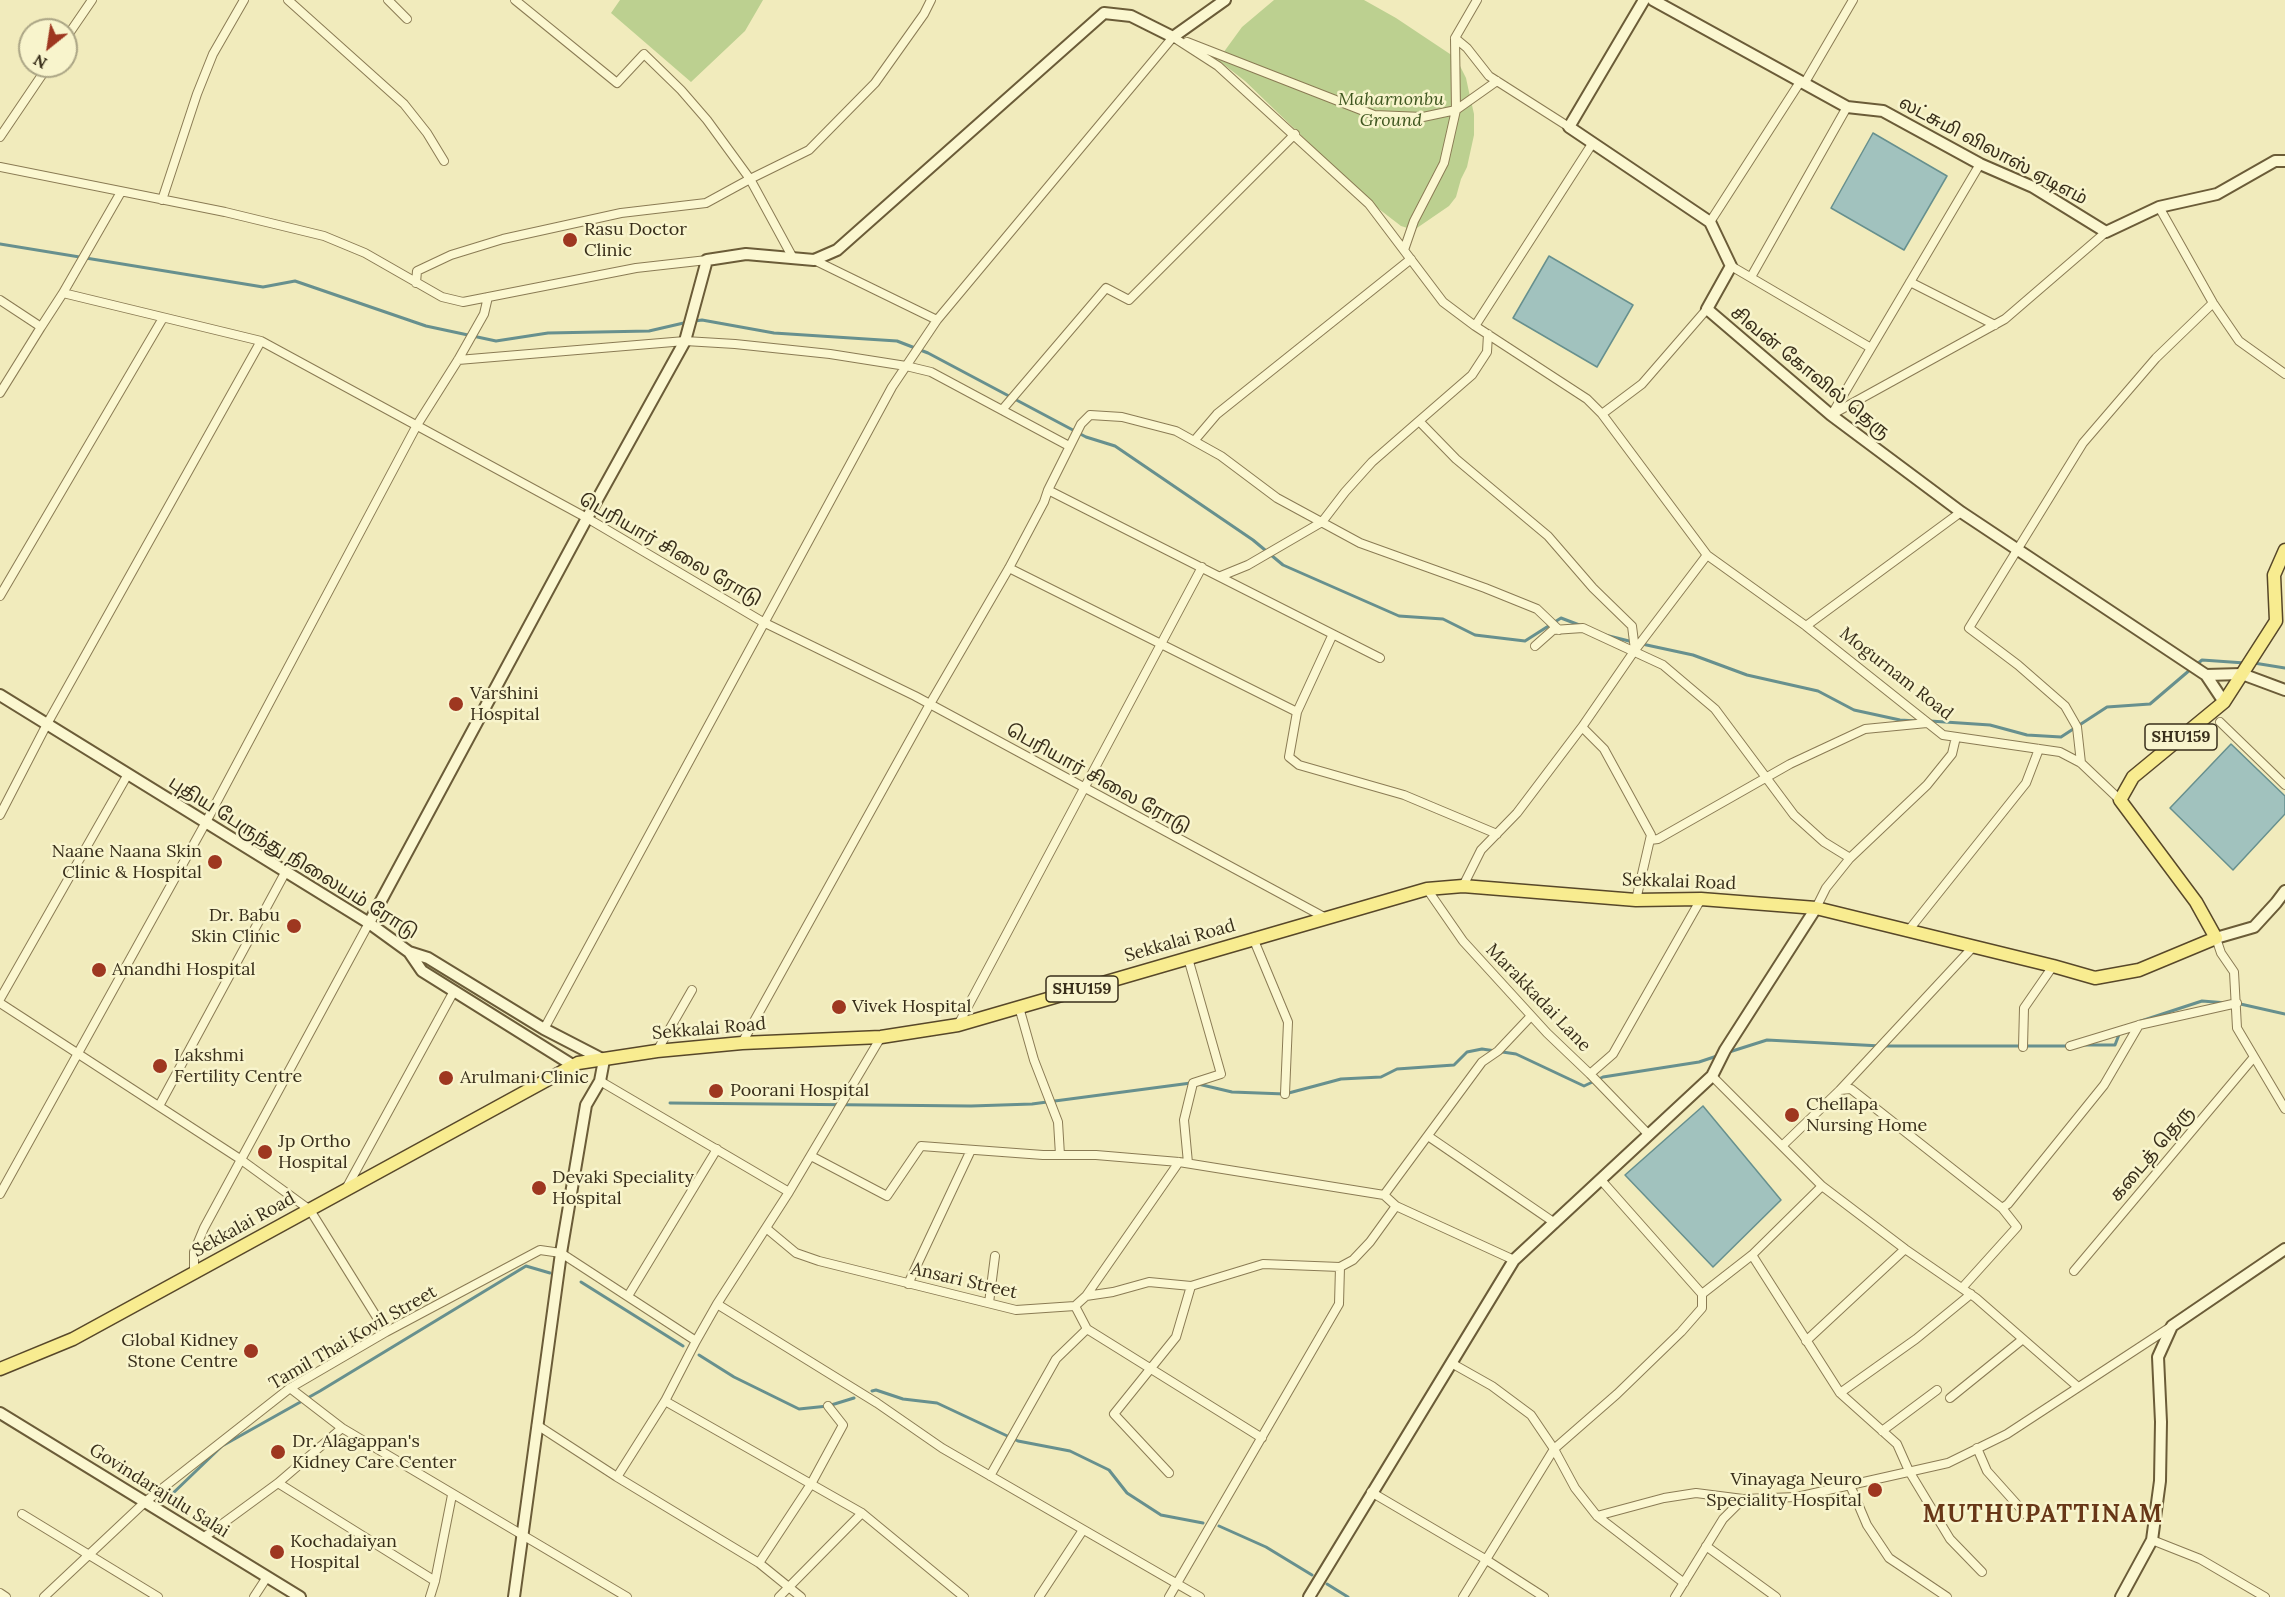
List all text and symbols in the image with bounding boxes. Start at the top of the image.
north arrow [18,18,78,78]
text: N [30,50,50,74]
park label: Maharnonbu Ground [1338,89,1444,132]
street label: லட்சுமி விலாஸ் ஏடிஎம் [1895,92,2091,210]
place label: Rasu Doctor Clinic [584,219,687,262]
marker: Rasu Doctor Clinic [561,231,579,249]
street label: சிவன் கோவில் தெரு [1726,302,1894,444]
street label: பெரியார் சிலை ரோடு [575,489,765,611]
street label: Mogurnam Road [1835,623,1957,725]
place label: Varshini Hospital [470,683,540,726]
marker: Varshini Hospital [447,695,465,713]
street label: பெரியார் சிலை ரோடு [1002,719,1194,839]
road number: SHU159 [2145,724,2217,750]
street label: புதிய பேருந்து நிலையம் ரோடு [164,772,422,944]
place label: Naane Naana Skin Clinic & Hospital [51,841,202,884]
marker: Naane Naana Skin Clinic & Hospital [206,853,224,871]
street label: Sekkalai Road [1621,869,1737,895]
place label: Dr. Babu Skin Clinic [191,905,280,948]
street label: Sekkalai Road [1122,915,1238,967]
marker: Dr. Babu Skin Clinic [285,917,303,935]
street label: Marakkadai Lane [1481,939,1595,1057]
place label: Anandhi Hospital [112,959,255,981]
marker: Anandhi Hospital [90,961,108,979]
road number: SHU159 [1046,976,1118,1002]
place label: Vivek Hospital [852,996,971,1018]
marker: Vivek Hospital [830,998,848,1016]
street label: Sekkalai Road [651,1013,767,1045]
place label: Lakshmi Fertility Centre [174,1045,302,1088]
marker: Lakshmi Fertility Centre [151,1057,169,1075]
place label: Arulmani Clinic [460,1067,589,1089]
marker: Arulmani Clinic [437,1069,455,1087]
place label: Poorani Hospital [730,1080,869,1102]
marker: Poorani Hospital [707,1082,725,1100]
place label: Chellapa Nursing Home [1806,1094,1927,1136]
street label: கடைத் தெரு [2106,1102,2198,1206]
marker: Chellapa Nursing Home [1783,1106,1801,1124]
place label: Jp Ortho Hospital [278,1131,351,1174]
marker: Jp Ortho Hospital [256,1143,274,1161]
place label: Devaki Speciality Hospital [552,1167,694,1210]
marker: Devaki Speciality Hospital [530,1179,548,1197]
street label: Sekkalai Road [189,1188,299,1262]
street label: Ansari Street [909,1258,1019,1304]
street label: Tamil Thai Kovil Street [265,1281,441,1395]
place label: Global Kidney Stone Centre [121,1330,238,1372]
marker: Global Kidney Stone Centre [242,1342,260,1360]
place label: Dr. Alagappan's Kidney Care Center [292,1431,457,1474]
street label: Govindarajulu Salai [85,1439,233,1543]
marker: Dr. Alagappan's Kidney Care Center [269,1443,287,1461]
place label: Vinayaga Neuro Speciality Hospital [1706,1469,1862,1512]
marker: Vinayaga Neuro Speciality Hospital [1866,1481,1884,1499]
district label: MUTHUPATTINAM [1922,1501,2164,1529]
place label: Kochadaiyan Hospital [290,1531,397,1574]
marker: Kochadaiyan Hospital [268,1543,286,1561]

